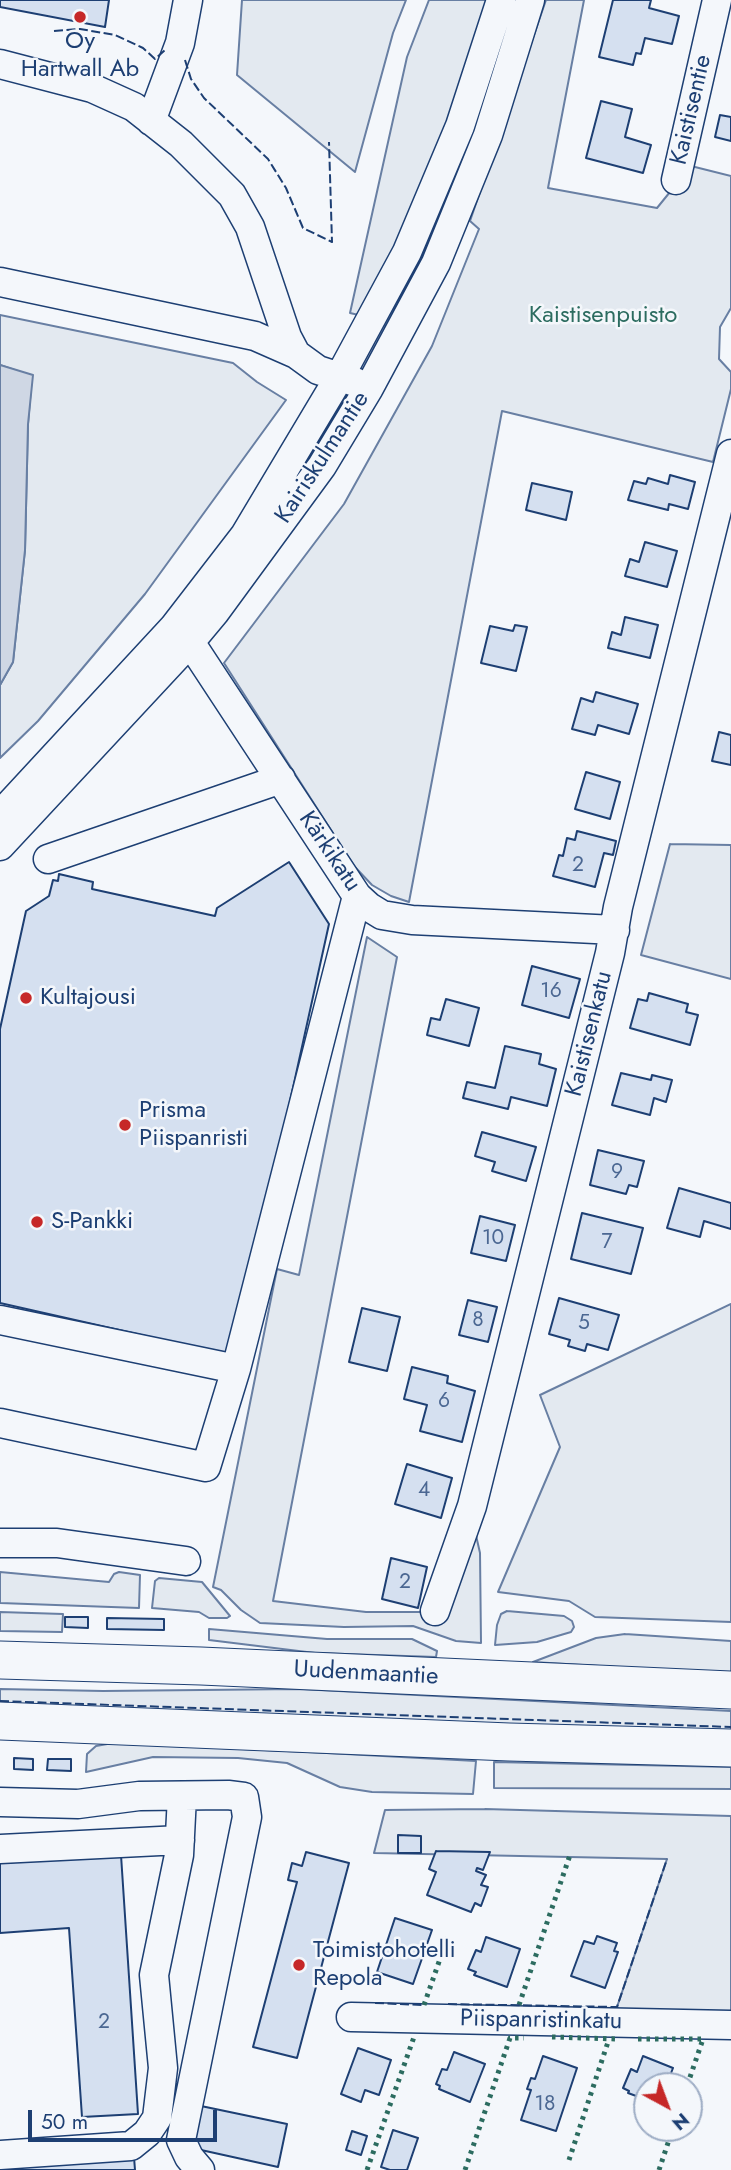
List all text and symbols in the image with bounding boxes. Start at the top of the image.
marker: Oy Hartwall Ab [72,9,88,25]
place label: Oy Hartwall Ab [21,28,139,84]
street label: Kaistisentie [665,52,719,168]
park label: Kaistisenpuisto [529,302,677,330]
street label: Kairiskulmantie [270,387,376,529]
street label: Kärkikatu [292,806,366,898]
house number: 2 [572,853,584,879]
street label: Kaistisenkatu [561,968,619,1100]
house number: 16 [540,979,562,1005]
place label: Kultajousi [40,984,136,1012]
marker: Kultajousi [18,990,34,1006]
place label: Prisma Piispanristi [139,1097,248,1153]
marker: Prisma Piispanristi [117,1117,133,1133]
house number: 9 [611,1160,623,1186]
place label: S-Pankki [51,1208,133,1236]
marker: S-Pankki [29,1214,45,1230]
house number: 10 [482,1226,504,1252]
house number: 7 [601,1230,613,1256]
house number: 8 [472,1308,484,1334]
house number: 5 [578,1311,590,1337]
house number: 6 [438,1389,450,1415]
house number: 4 [418,1478,430,1504]
house number: 2 [399,1570,411,1596]
street label: Uudenmaantie [293,1656,439,1692]
place label: Toimistohotelli Repola [313,1937,456,1993]
marker: Toimistohotelli Repola [291,1957,307,1973]
street label: Piispanristinkatu [460,2005,622,2037]
house number: 2 [98,2010,110,2036]
north arrow [633,2072,703,2142]
house number: 18 [535,2092,555,2118]
scale bar [32,2096,220,2140]
text: 50 m [41,2107,88,2137]
text: N [666,2107,695,2137]

